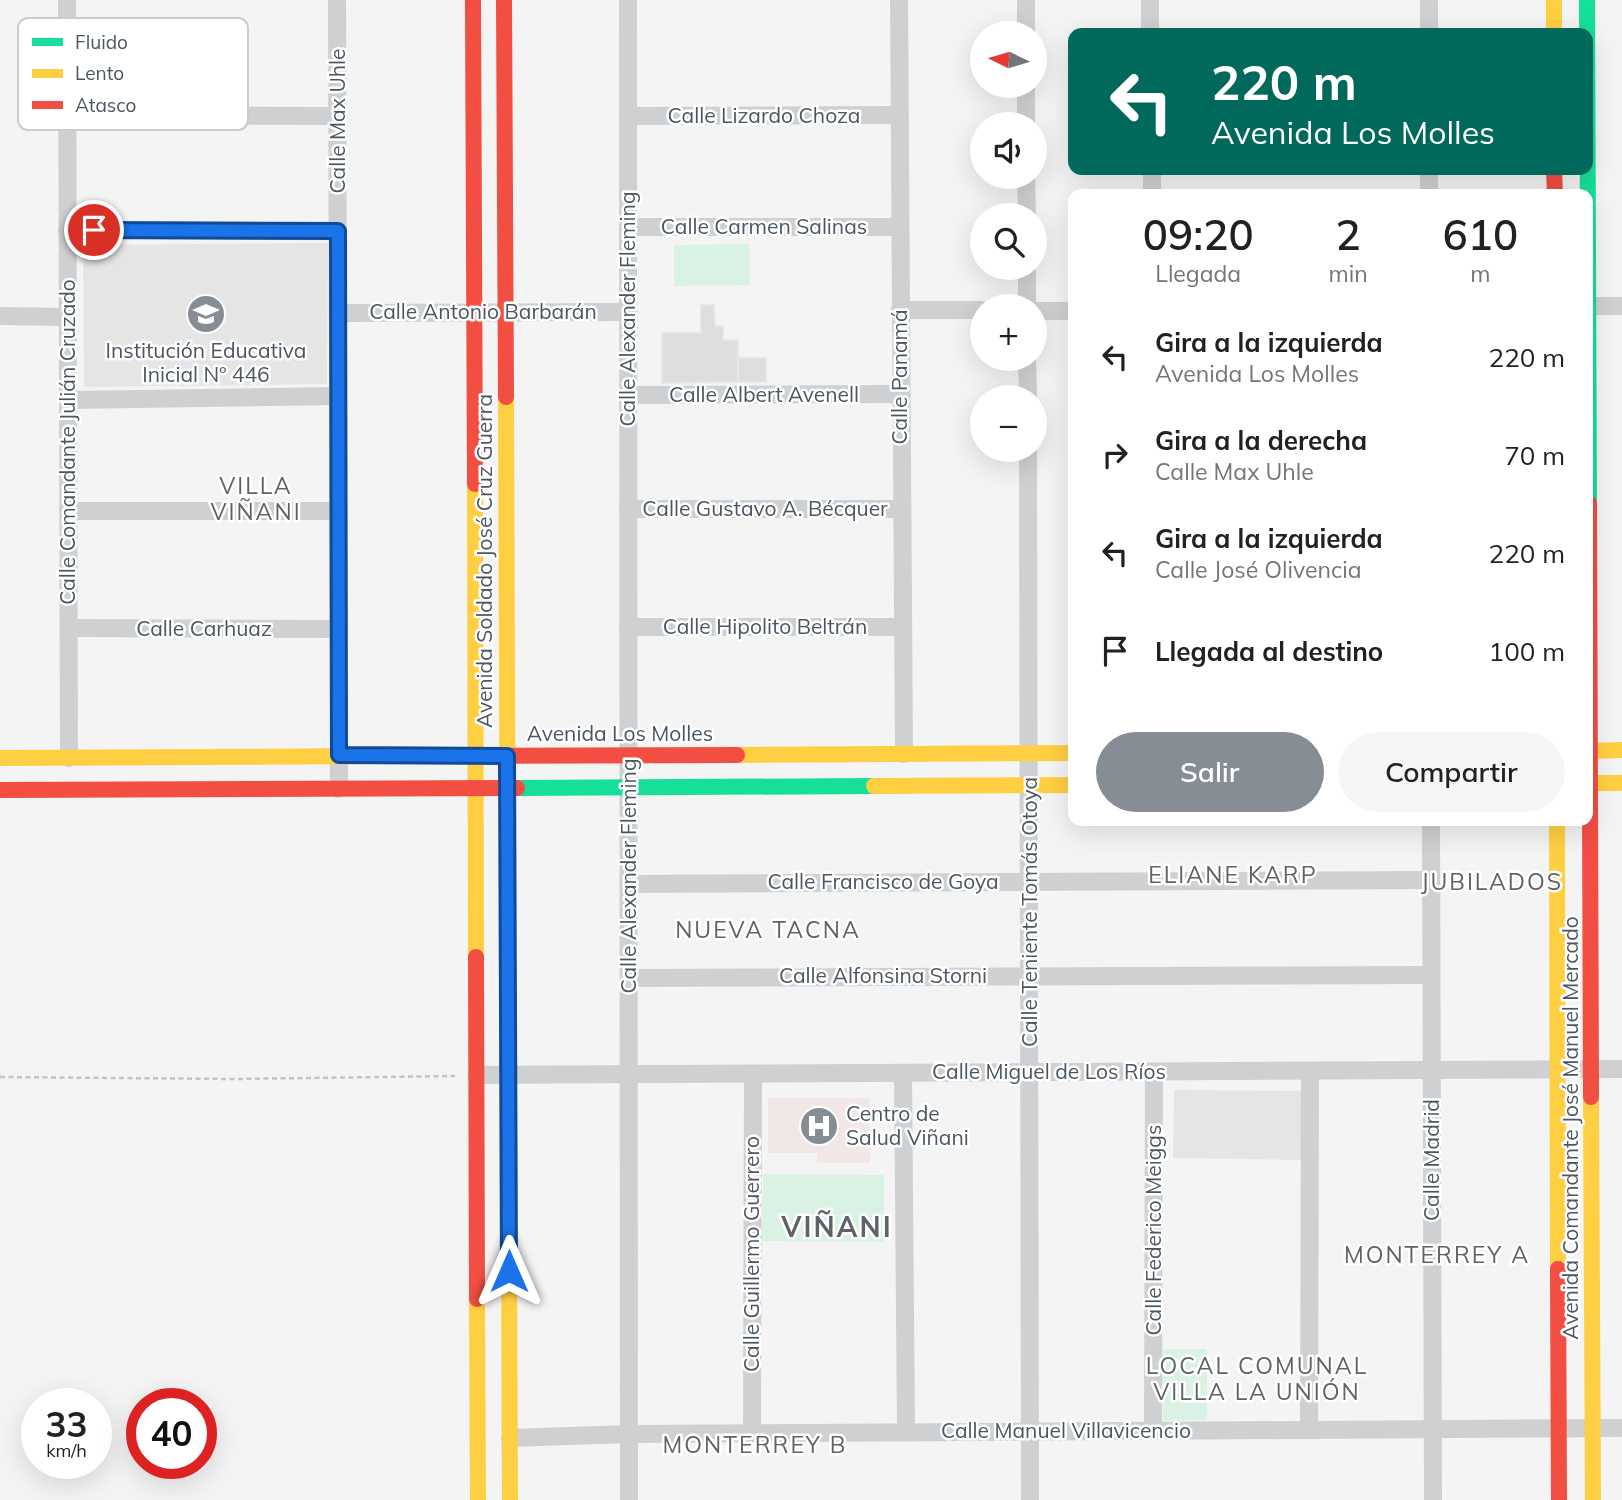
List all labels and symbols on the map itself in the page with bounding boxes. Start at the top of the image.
legend [18,18,248,130]
north arrow [970,21,1046,98]
text: Fluido [75,30,128,54]
street label: Calle Max Uhle [324,49,350,193]
text: Lento [75,61,124,85]
text: Atasco [75,93,136,117]
street label: Calle Lizardo Choza [668,102,860,128]
street label: Calle Alexander Fleming [614,191,640,427]
pin [64,200,124,260]
street label: Calle Carmen Salinas [661,213,867,239]
street label: Calle Comandante Julián Cruzado [54,279,80,605]
school or university icon: Institución Educativa Inicial Nº 446 [185,293,227,335]
street label: Calle Antonio Barbarán [369,298,597,324]
street label: Calle Panamá [886,309,912,445]
place label: Institución Educativa Inicial Nº 446 [106,337,306,387]
street label: Calle Albert Avenell [669,381,859,407]
street label: Avenida Soldado José Cruz Guerra [471,394,497,728]
district label: VILLA VIÑANI [210,471,302,526]
street label: Calle Gustavo A. Bécquer [642,495,888,521]
street label: Calle Hipolito Beltrán [663,613,867,639]
street label: Calle Carhuaz [136,615,272,641]
street label: Avenida Los Molles [527,720,713,746]
street label: Calle Alexander Fleming [615,758,641,994]
street label: Calle Teniente Tomás Otoya [1016,777,1042,1047]
district label: ELIANE KARP [1148,860,1318,889]
district label: JUBILADOS [1421,867,1563,896]
street label: Calle Francisco de Goya [767,868,999,894]
district label: NUEVA TACNA [675,915,861,944]
street label: Avenida Comandante José Manuel Mercado [1557,916,1583,1340]
street label: Calle Alfonsina Storni [779,962,987,988]
street label: Calle Miguel de Los Ríos [932,1058,1166,1084]
street label: Calle Madrid [1418,1099,1444,1221]
place label: Centro de Salud Viñani [846,1100,969,1150]
hospital icon: Centro de Salud Viñani [798,1105,840,1147]
street label: Calle Federico Meiggs [1140,1125,1166,1335]
street label: Calle Guillermo Guerrero [738,1136,764,1372]
district label: VIÑANI [780,1209,893,1244]
position arrow [472,1234,546,1308]
district label: MONTERREY A [1344,1240,1530,1269]
district label: LOCAL COMUNAL VILLA LA UNIÓN [1146,1351,1368,1406]
speed limit sign: 40 [126,1388,217,1479]
street label: Calle Manuel Villavicencio [941,1417,1191,1443]
district label: MONTERREY B [663,1430,847,1459]

